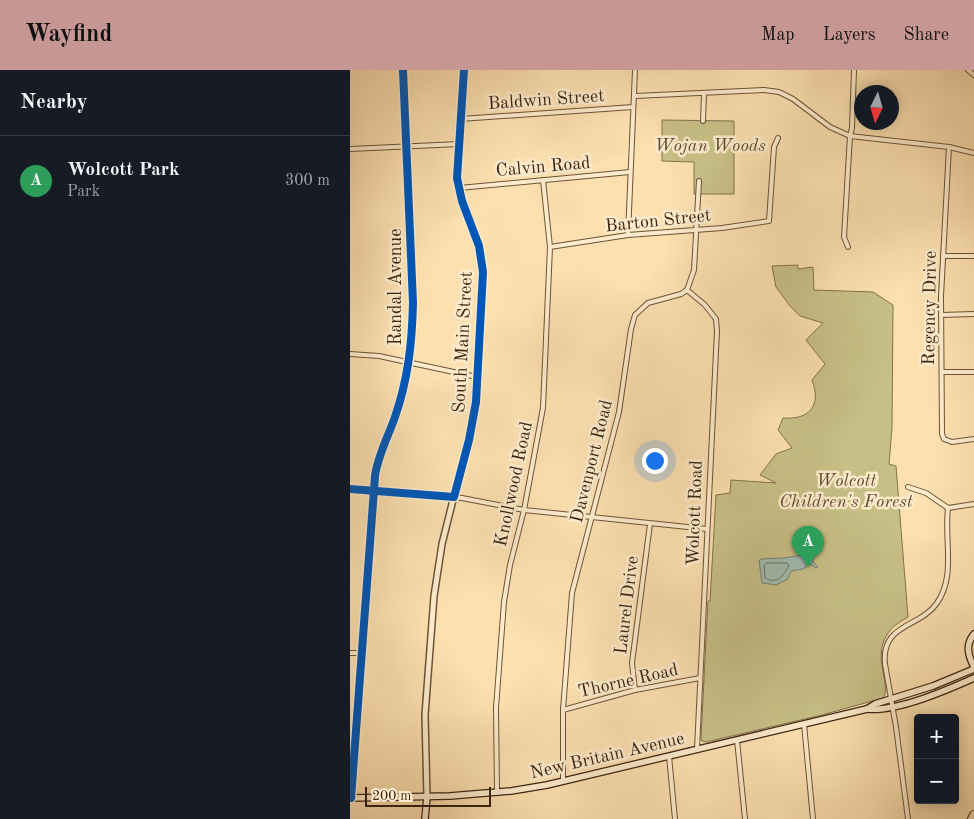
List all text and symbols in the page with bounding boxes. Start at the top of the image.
text: Wayfind [25,23,112,47]
text: Map [761,26,795,44]
text: Layers [823,26,875,44]
text: Share [903,26,949,44]
north arrow [854,85,899,130]
street label: Baldwin Street [487,87,605,113]
text: Nearby [20,92,88,113]
park label: Wojan Woods [654,137,766,155]
street label: Calvin Road [495,154,591,180]
text: Wolcott Park [67,161,180,180]
text: A [30,173,42,189]
text: 300 m [285,173,330,189]
text: Park [67,184,100,200]
street label: Barton Street [604,206,712,236]
street label: Randal Avenue [387,229,405,345]
street label: Regency Drive [920,251,940,365]
street label: South Main Street [450,271,476,413]
street label: Davenport Road [568,398,616,525]
street label: Knollwood Road [492,420,536,548]
your location [642,448,668,474]
street label: Wolcott Road [684,460,706,566]
park label: Wolcott Children's Forest [779,472,913,511]
pin: A [792,526,824,567]
street label: Laurel Drive [612,555,642,656]
street label: Thorne Road [576,661,680,701]
map controls [914,714,959,804]
button: + [914,714,959,759]
street label: New Britain Avenue [528,729,686,782]
button: − [914,759,959,804]
scale bar [365,784,491,807]
text: 200 m [372,789,411,803]

